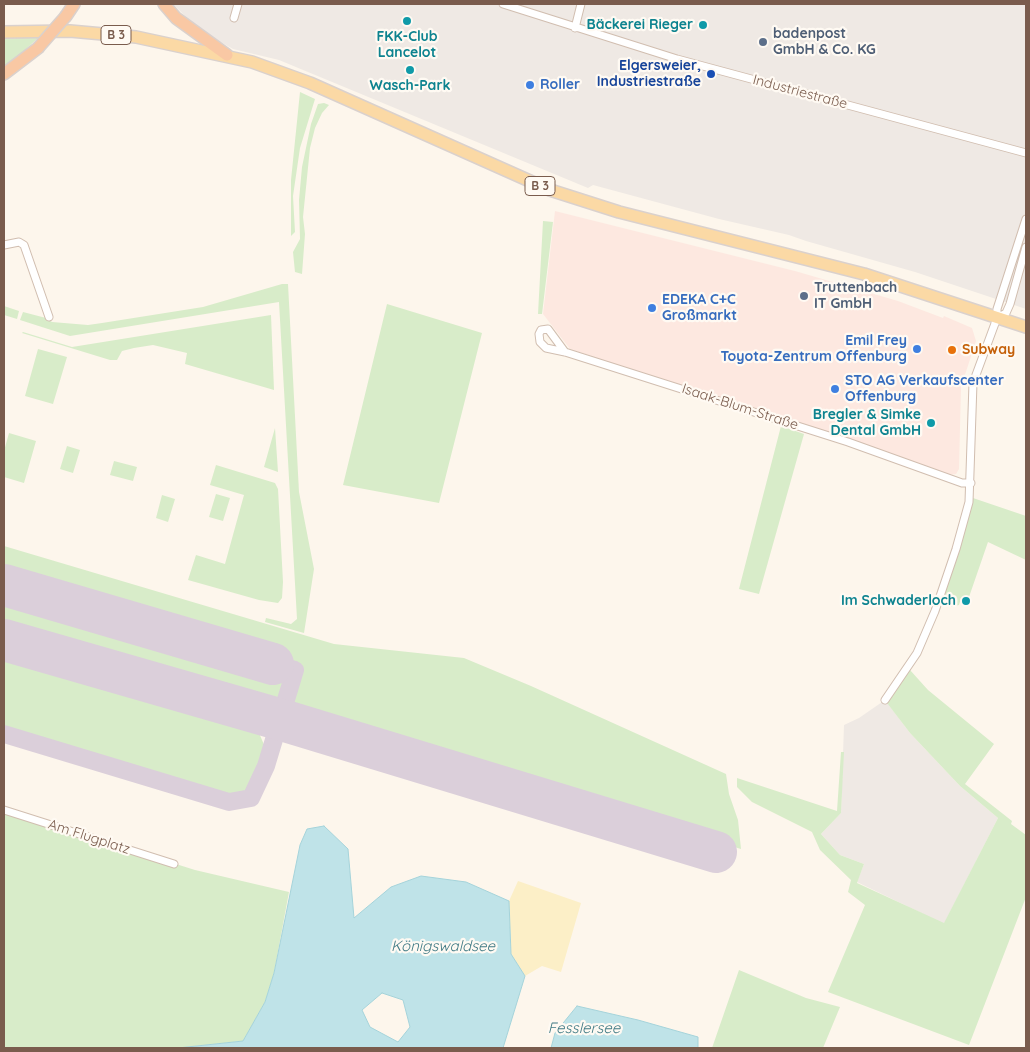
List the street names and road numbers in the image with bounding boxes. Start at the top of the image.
road number: B 3 [101,26,131,44]
street label: Industriestraße [751,71,849,113]
road number: B 3 [525,177,555,196]
street label: Isaak-Blum-Straße [680,380,800,434]
street label: Am Flugplatz [46,816,132,858]

